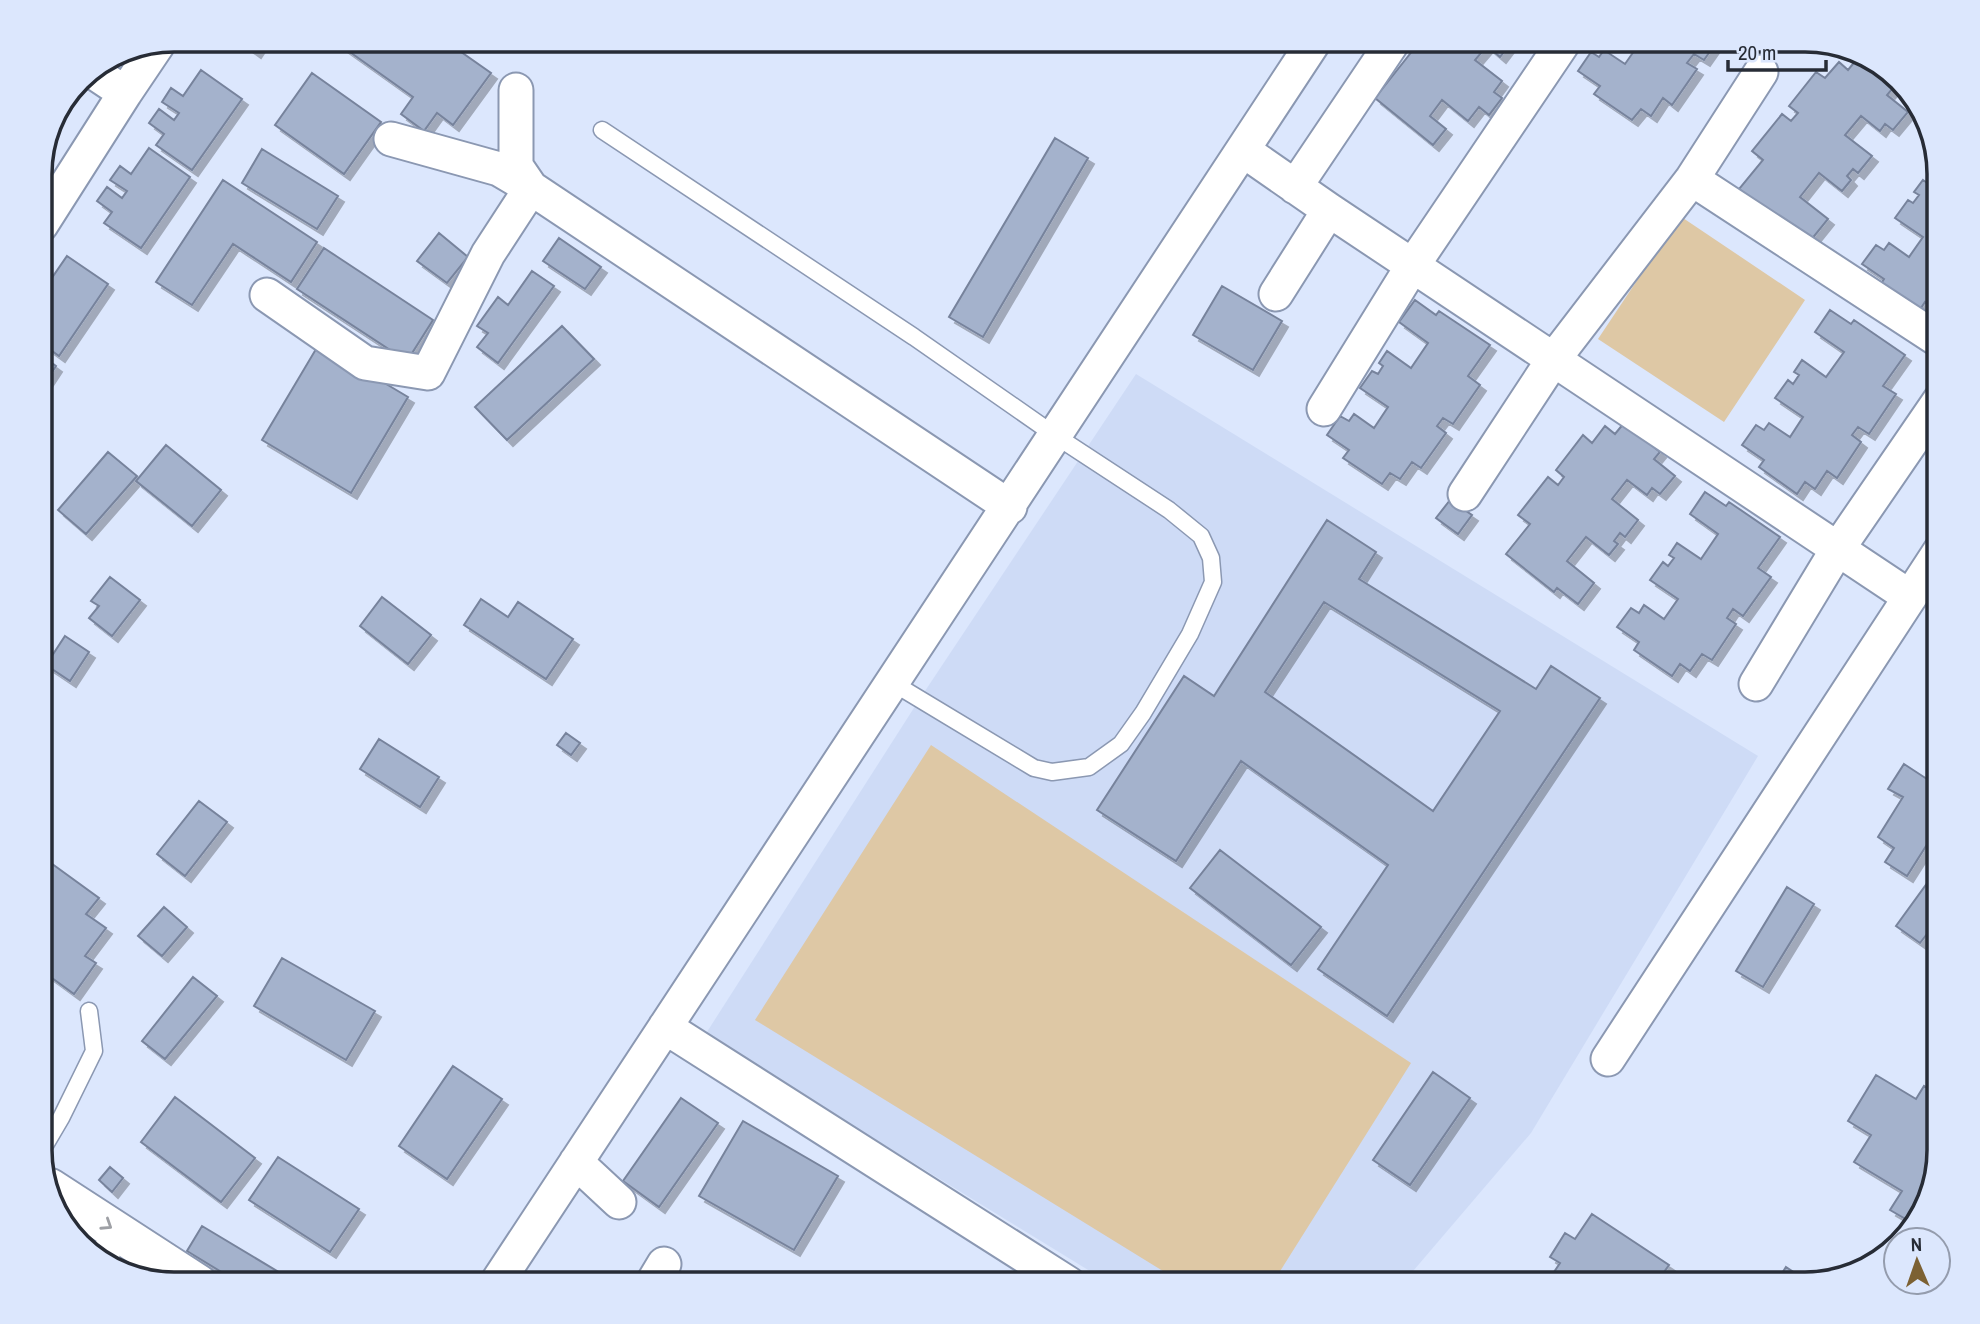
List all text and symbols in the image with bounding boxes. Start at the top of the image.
scale bar [1728,28,1826,72]
text: 20 m [1738,38,1776,67]
one-way arrow [99,1217,112,1230]
north arrow [1882,1226,1952,1296]
text: N [1910,1231,1922,1257]

